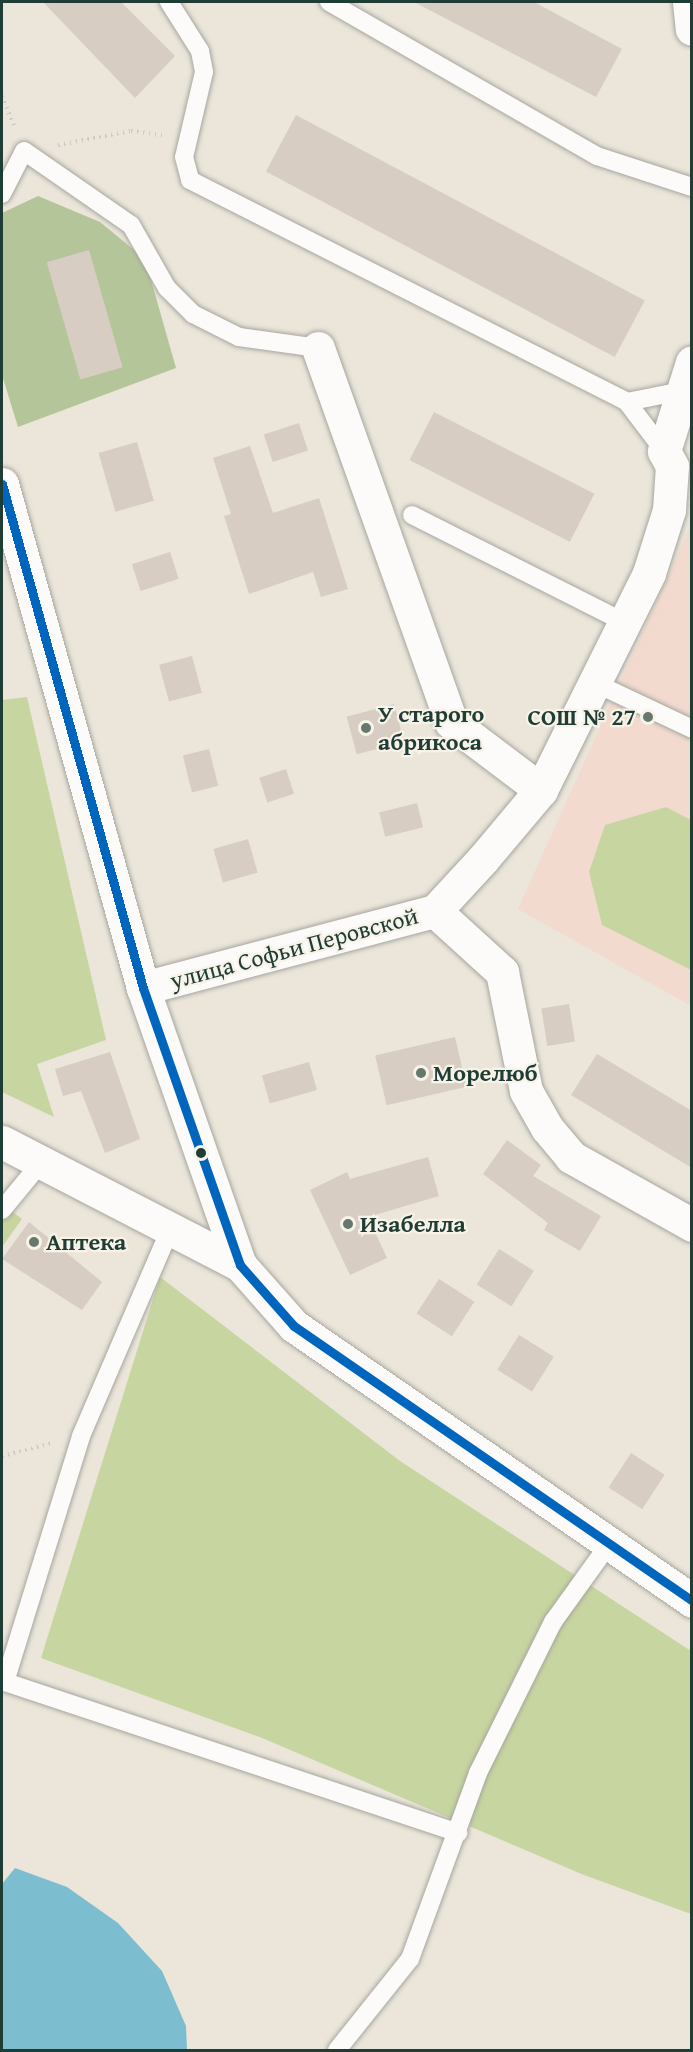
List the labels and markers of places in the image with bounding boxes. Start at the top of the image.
place label: У старого абрикоса [378,700,484,756]
place label: СОШ № 27 [527,703,636,731]
marker: СОШ № 27 [641,710,655,724]
marker: У старого абрикоса [359,721,373,735]
place label: Морелюб [433,1059,538,1087]
marker: Морелюб [414,1066,428,1080]
unlabelled marker [195,1147,207,1159]
place label: Изабелла [360,1210,466,1238]
marker: Изабелла [341,1217,355,1231]
place label: Аптека [46,1228,126,1256]
marker: Аптека [27,1235,41,1249]

